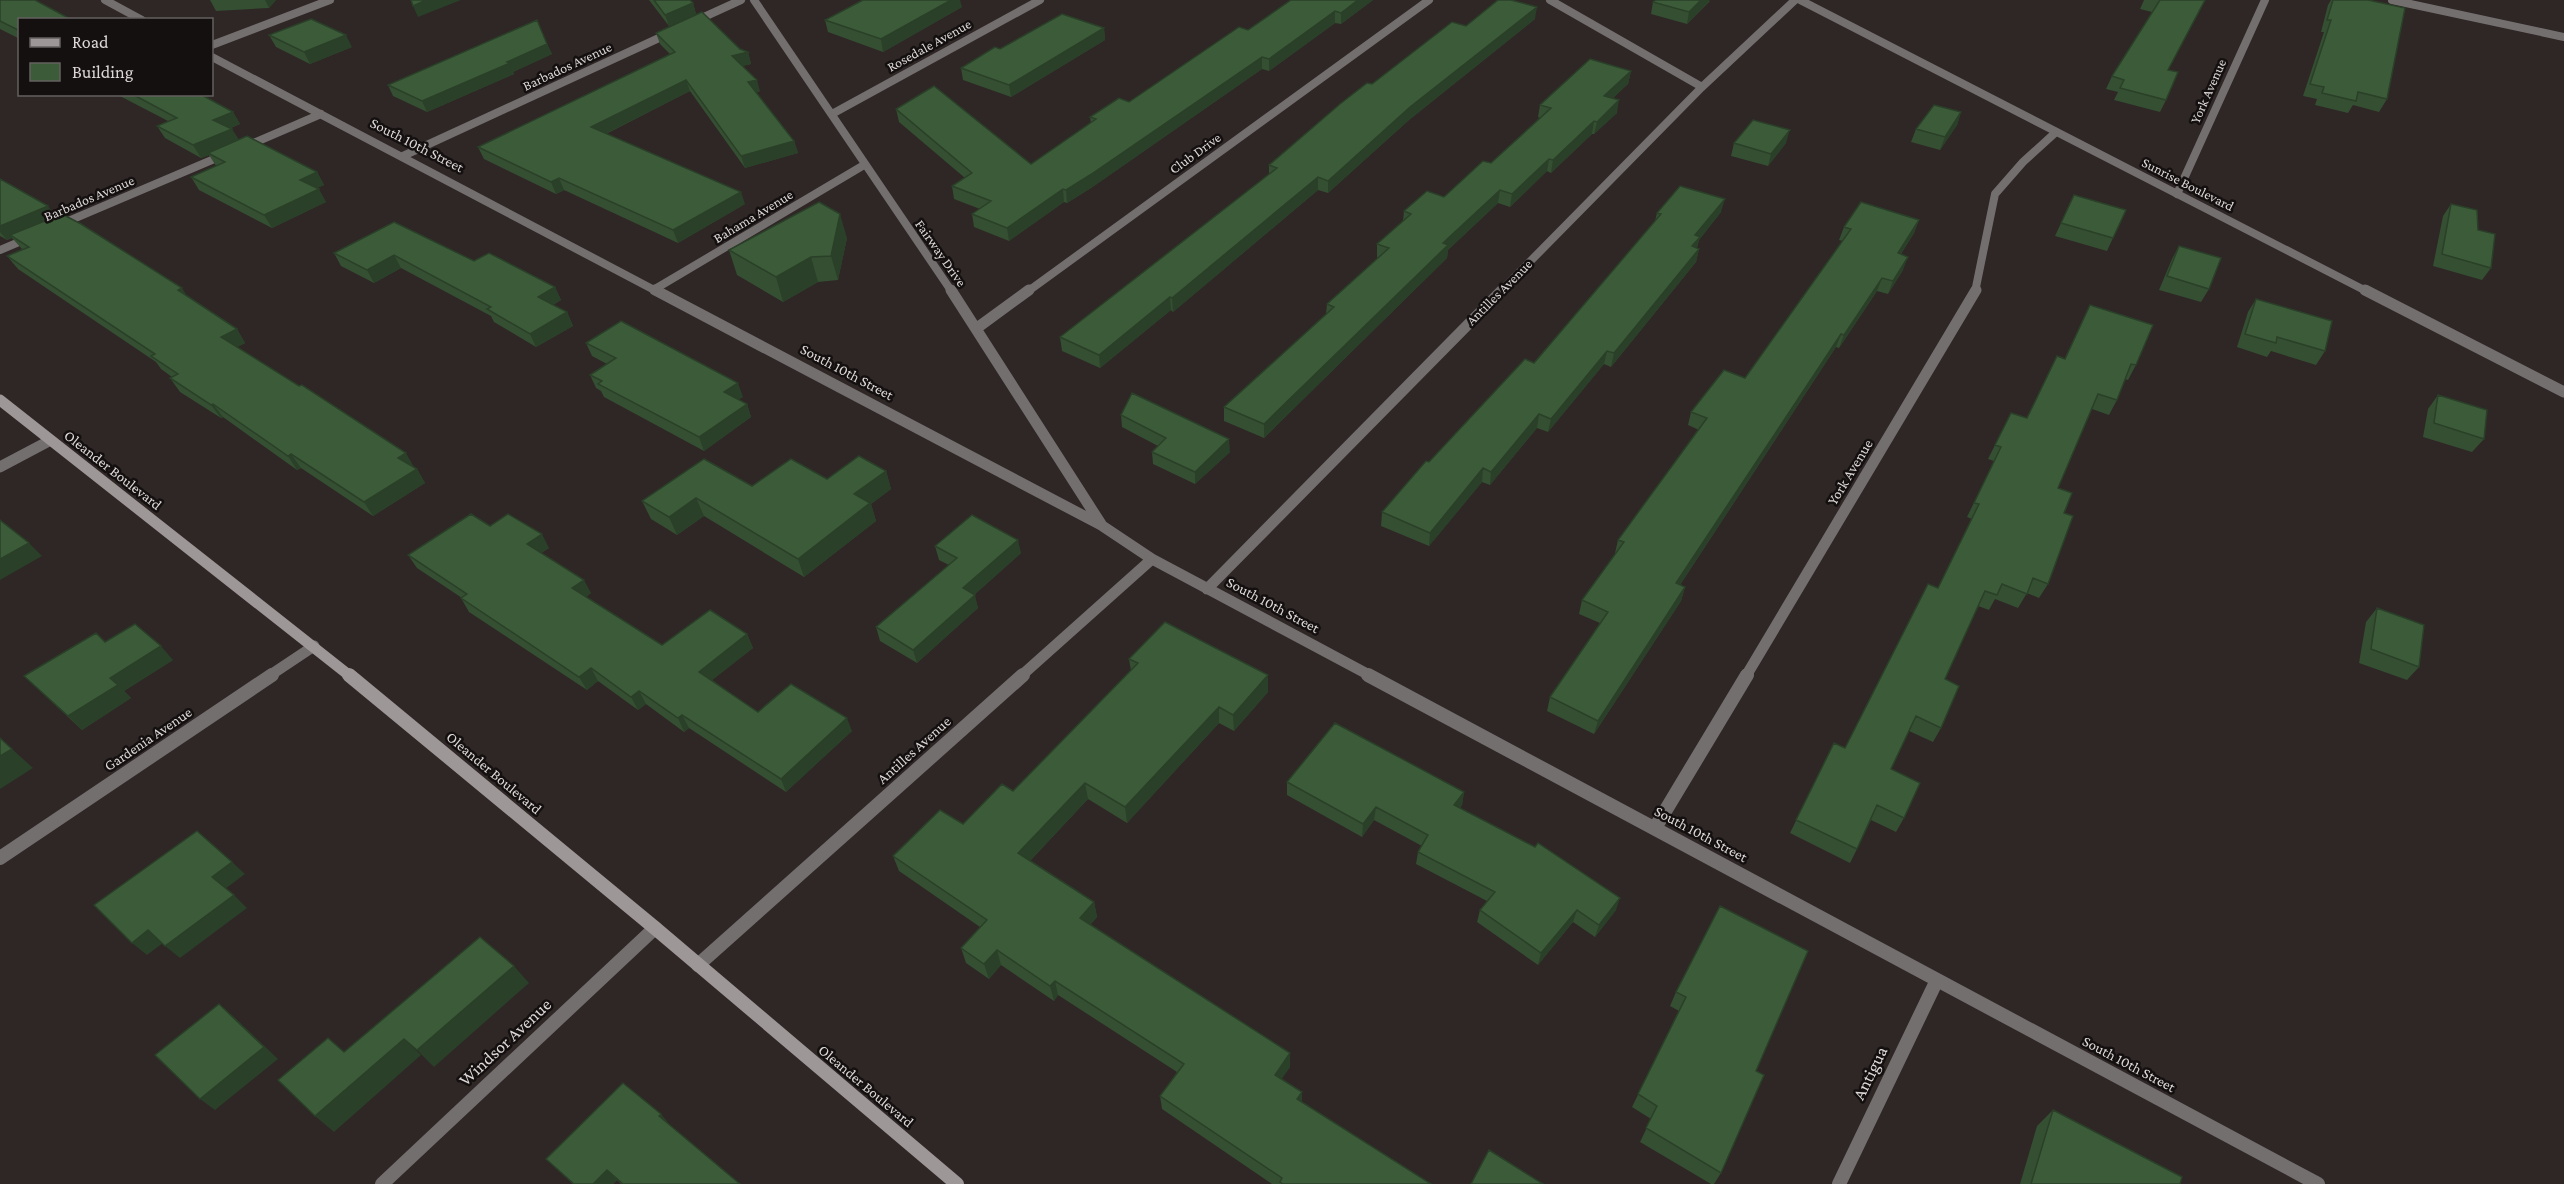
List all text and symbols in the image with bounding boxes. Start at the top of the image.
street label: Rosedale Avenue [884,15,974,75]
legend [18,18,213,96]
text: Road [72,32,109,52]
street label: Barbados Avenue [520,38,614,94]
street label: York Avenue [2187,56,2229,126]
text: Building [72,62,134,82]
street label: South 10th Street [368,115,467,176]
street label: Club Drive [1166,129,1224,177]
street label: Sunrise Boulevard [2139,154,2237,214]
street label: Barbados Avenue [42,172,136,224]
street label: Bahama Avenue [710,186,796,246]
street label: Fairway Drive [912,217,970,289]
street label: Antilles Avenue [1463,256,1535,328]
street label: South 10th Street [798,341,897,404]
street label: Oleander Boulevard [61,427,165,513]
street label: York Avenue [1824,436,1876,508]
street label: South 10th Street [1224,574,1323,637]
street label: Gardenia Avenue [101,704,195,774]
street label: Antilles Avenue [874,713,954,787]
street label: Oleander Boulevard [443,729,545,817]
street label: South 10th Street [1652,803,1751,866]
street label: Windsor Avenue [455,994,555,1090]
street label: South 10th Street [2080,1033,2179,1096]
street label: Oleander Boulevard [815,1042,917,1130]
street label: Antigua [1848,1043,1892,1103]

